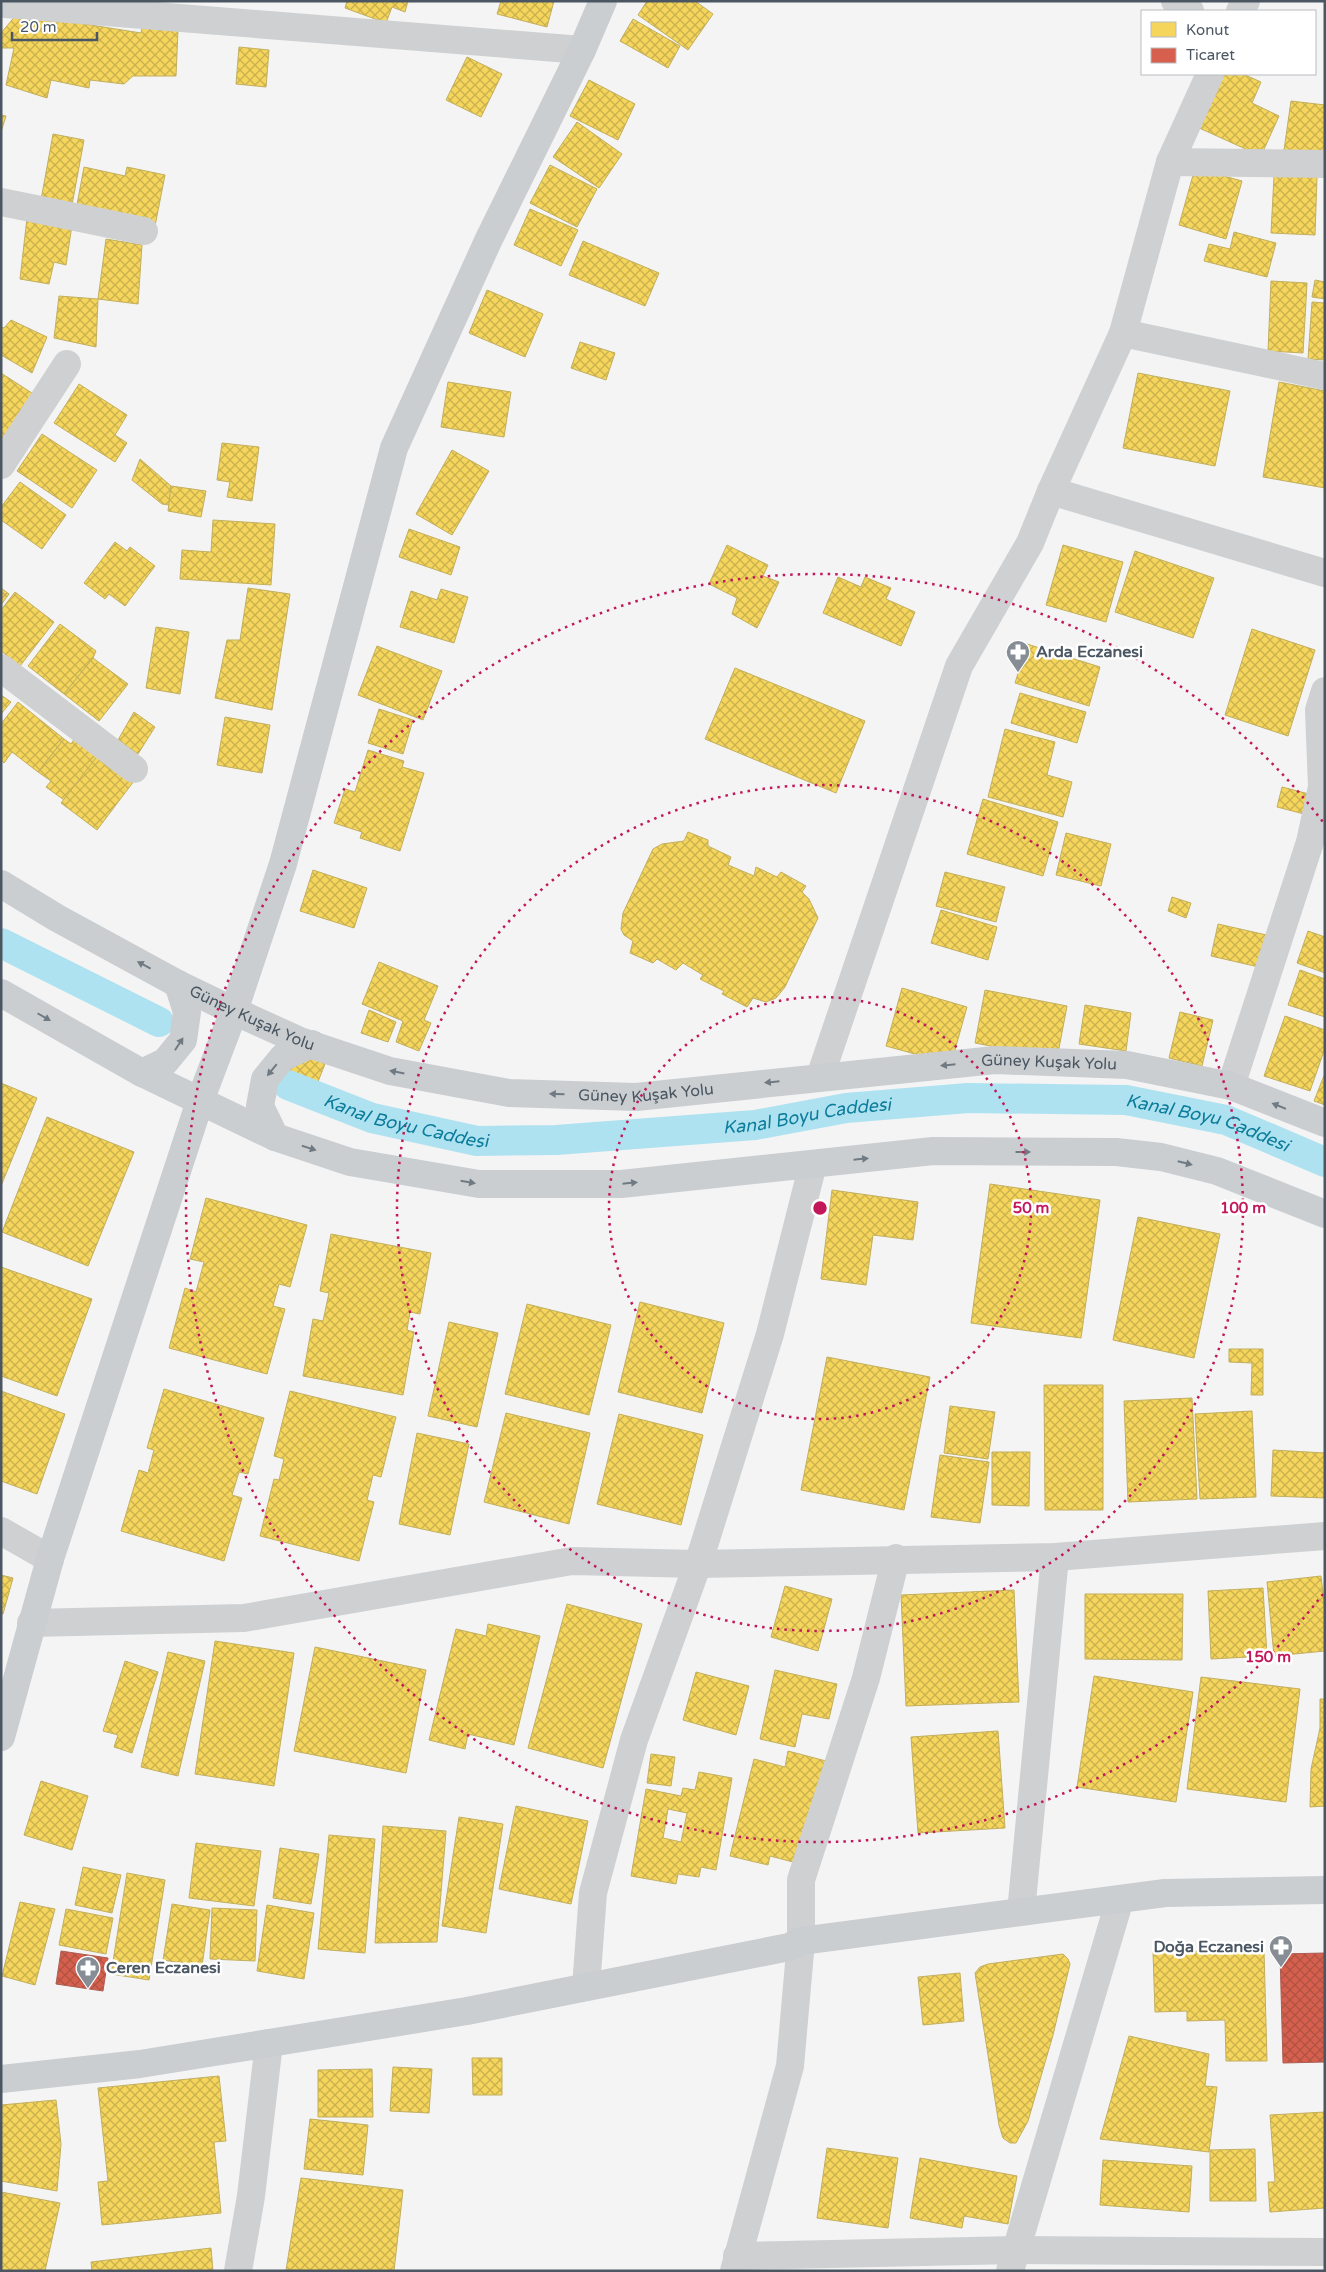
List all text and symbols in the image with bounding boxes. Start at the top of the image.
scale bar [12,10,98,42]
legend [1141,10,1316,75]
text: 20 m [20,18,57,36]
text: Konut [1186,21,1229,39]
text: Ticaret [1186,46,1235,64]
pharmacy icon: Arda Eczanesi [1005,639,1031,673]
place label: Arda Eczanesi [1036,642,1143,662]
one-way arrow [136,961,151,969]
street label: Güney Kuşak Yolu [186,981,317,1055]
one-way arrow [36,1013,51,1021]
one-way arrow [174,1037,183,1051]
street label: Güney Kuşak Yolu [980,1050,1117,1075]
one-way arrow [940,1061,956,1069]
one-way arrow [267,1063,278,1076]
one-way arrow [389,1068,404,1076]
one-way arrow [763,1078,779,1086]
street label: Güney Kuşak Yolu [578,1079,715,1107]
water label: Kanal Boyu Caddesi [320,1089,491,1152]
water label: Kanal Boyu Caddesi [1124,1089,1295,1157]
one-way arrow [549,1090,565,1098]
water label: Kanal Boyu Caddesi [722,1093,894,1138]
one-way arrow [1272,1101,1287,1109]
one-way arrow [302,1144,317,1152]
one-way arrow [1016,1148,1032,1156]
one-way arrow [854,1155,870,1163]
one-way arrow [1177,1159,1192,1167]
one-way arrow [460,1179,476,1187]
one-way arrow [622,1179,638,1187]
centre of rings [811,1199,829,1217]
text: 50 m [1013,1199,1049,1217]
text: 100 m [1220,1199,1266,1217]
text: 150 m [1245,1648,1291,1666]
pharmacy icon: Doğa Eczanesi [1268,1934,1294,1968]
place label: Doğa Eczanesi [1153,1937,1264,1957]
pharmacy icon: Ceren Eczanesi [75,1955,101,1989]
place label: Ceren Eczanesi [106,1958,221,1978]

